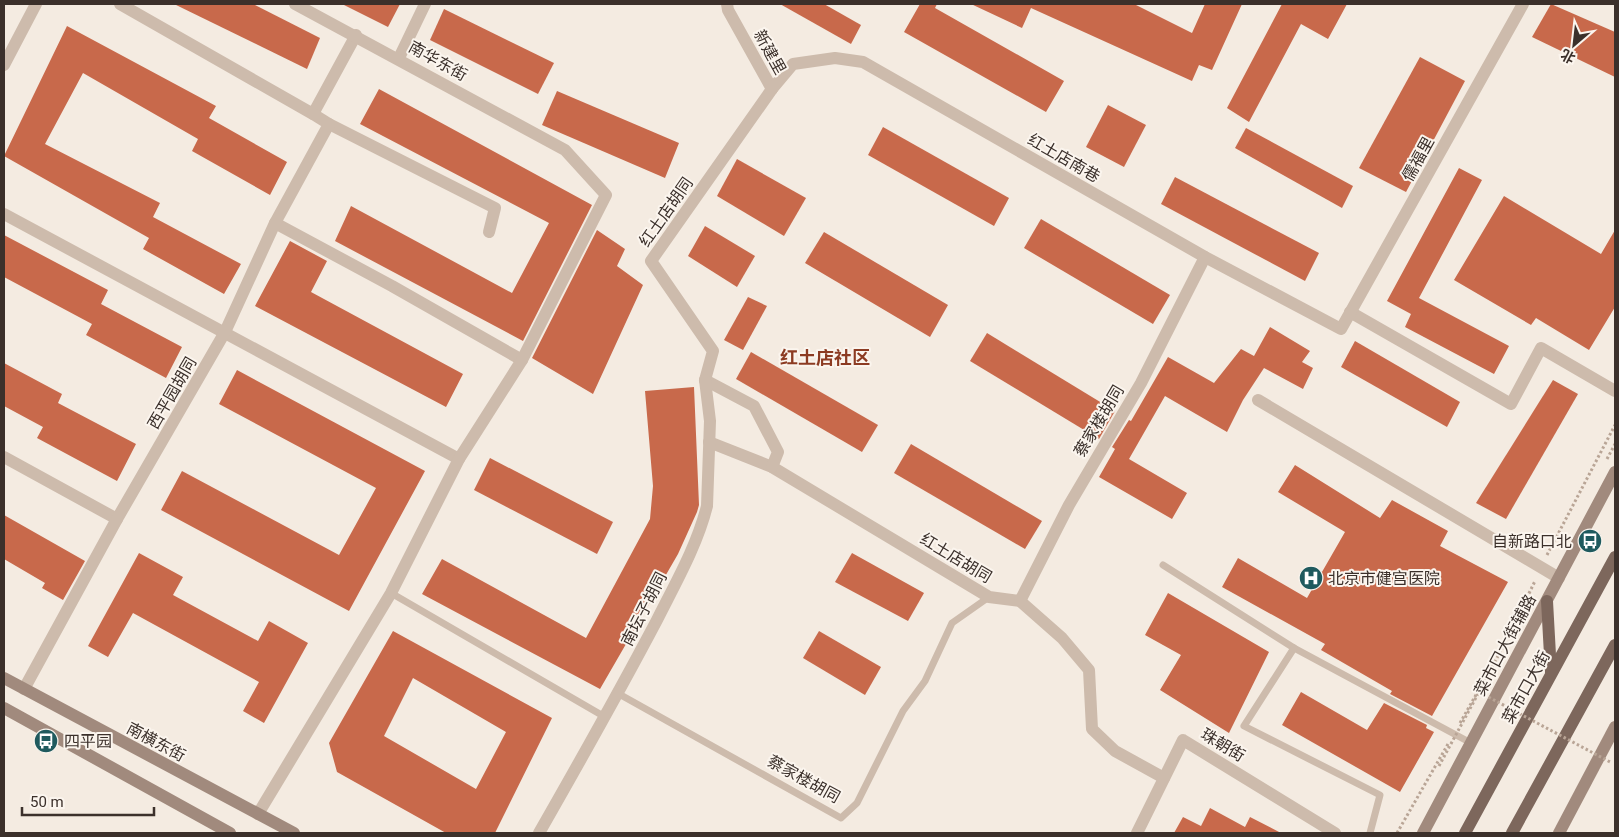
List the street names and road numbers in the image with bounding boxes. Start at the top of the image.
street label: 新建里 [750,26,790,78]
street label: 南华东街 [405,37,471,85]
street label: 红土店南巷 [1025,130,1103,186]
street label: 儒福里 [1398,133,1438,185]
street label: 红土店胡同 [635,174,697,250]
street label: 西平园胡同 [144,354,200,432]
street label: 蔡家楼胡同 [1070,382,1128,460]
street label: 红土店胡同 [917,529,995,587]
street label: 南坛子胡同 [617,569,671,649]
street label: 菜市口大街辅路 [1470,591,1540,699]
street label: 菜市口大街 [1498,647,1554,727]
street label: 南横东街 [123,719,189,765]
street label: 珠朝街 [1198,724,1248,766]
street label: 蔡家楼胡同 [764,751,844,807]

